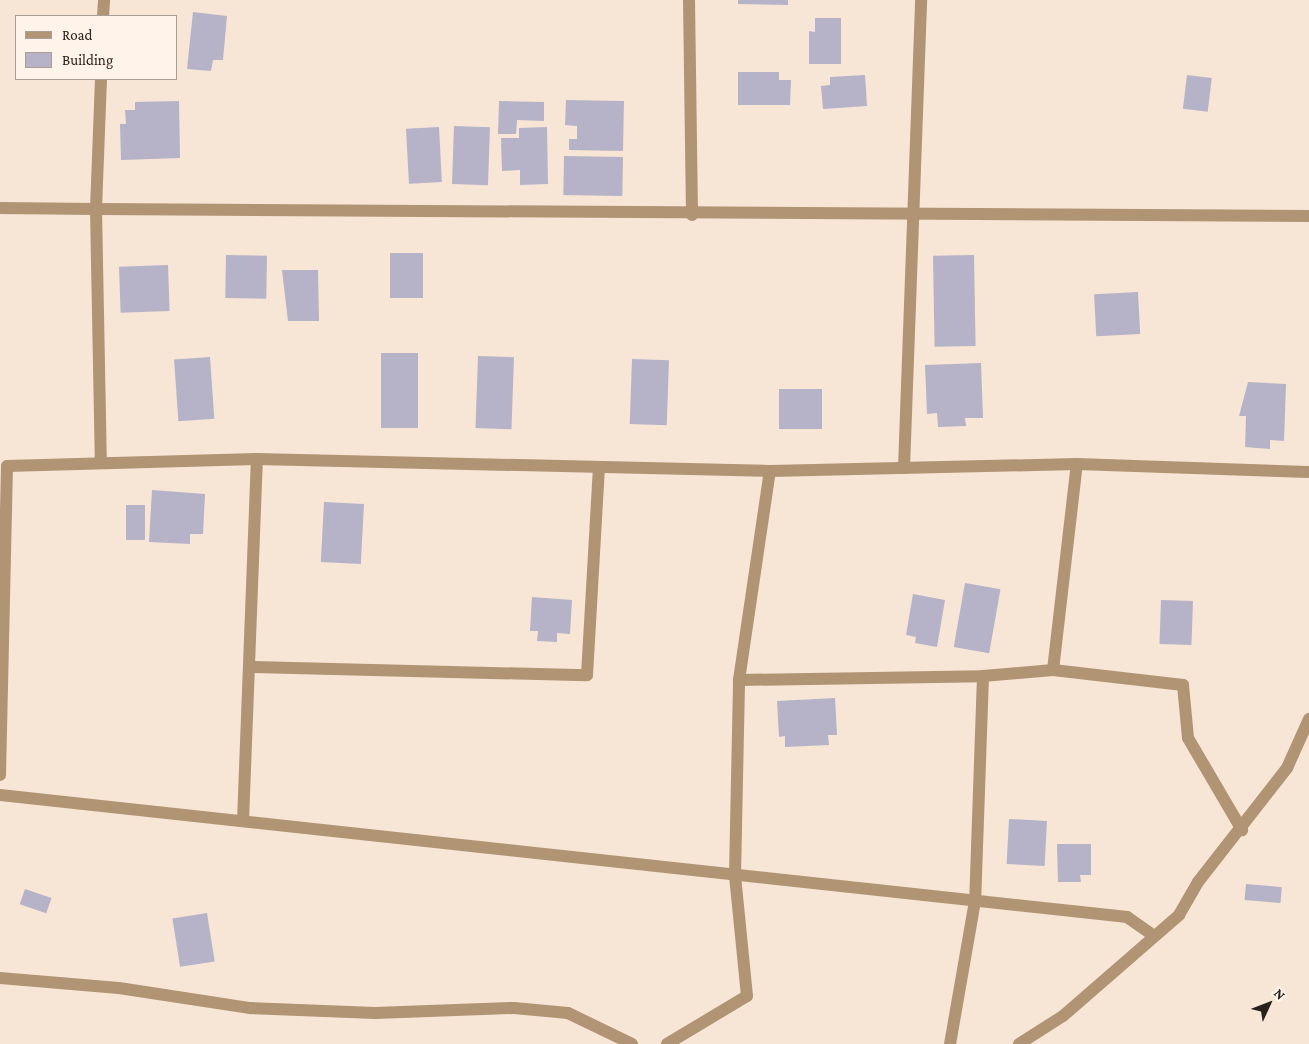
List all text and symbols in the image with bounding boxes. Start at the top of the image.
legend [15,15,178,80]
text: Road [62,27,92,43]
text: Building [62,52,113,68]
north arrow [1244,979,1294,1029]
text: N [1271,985,1289,1003]

